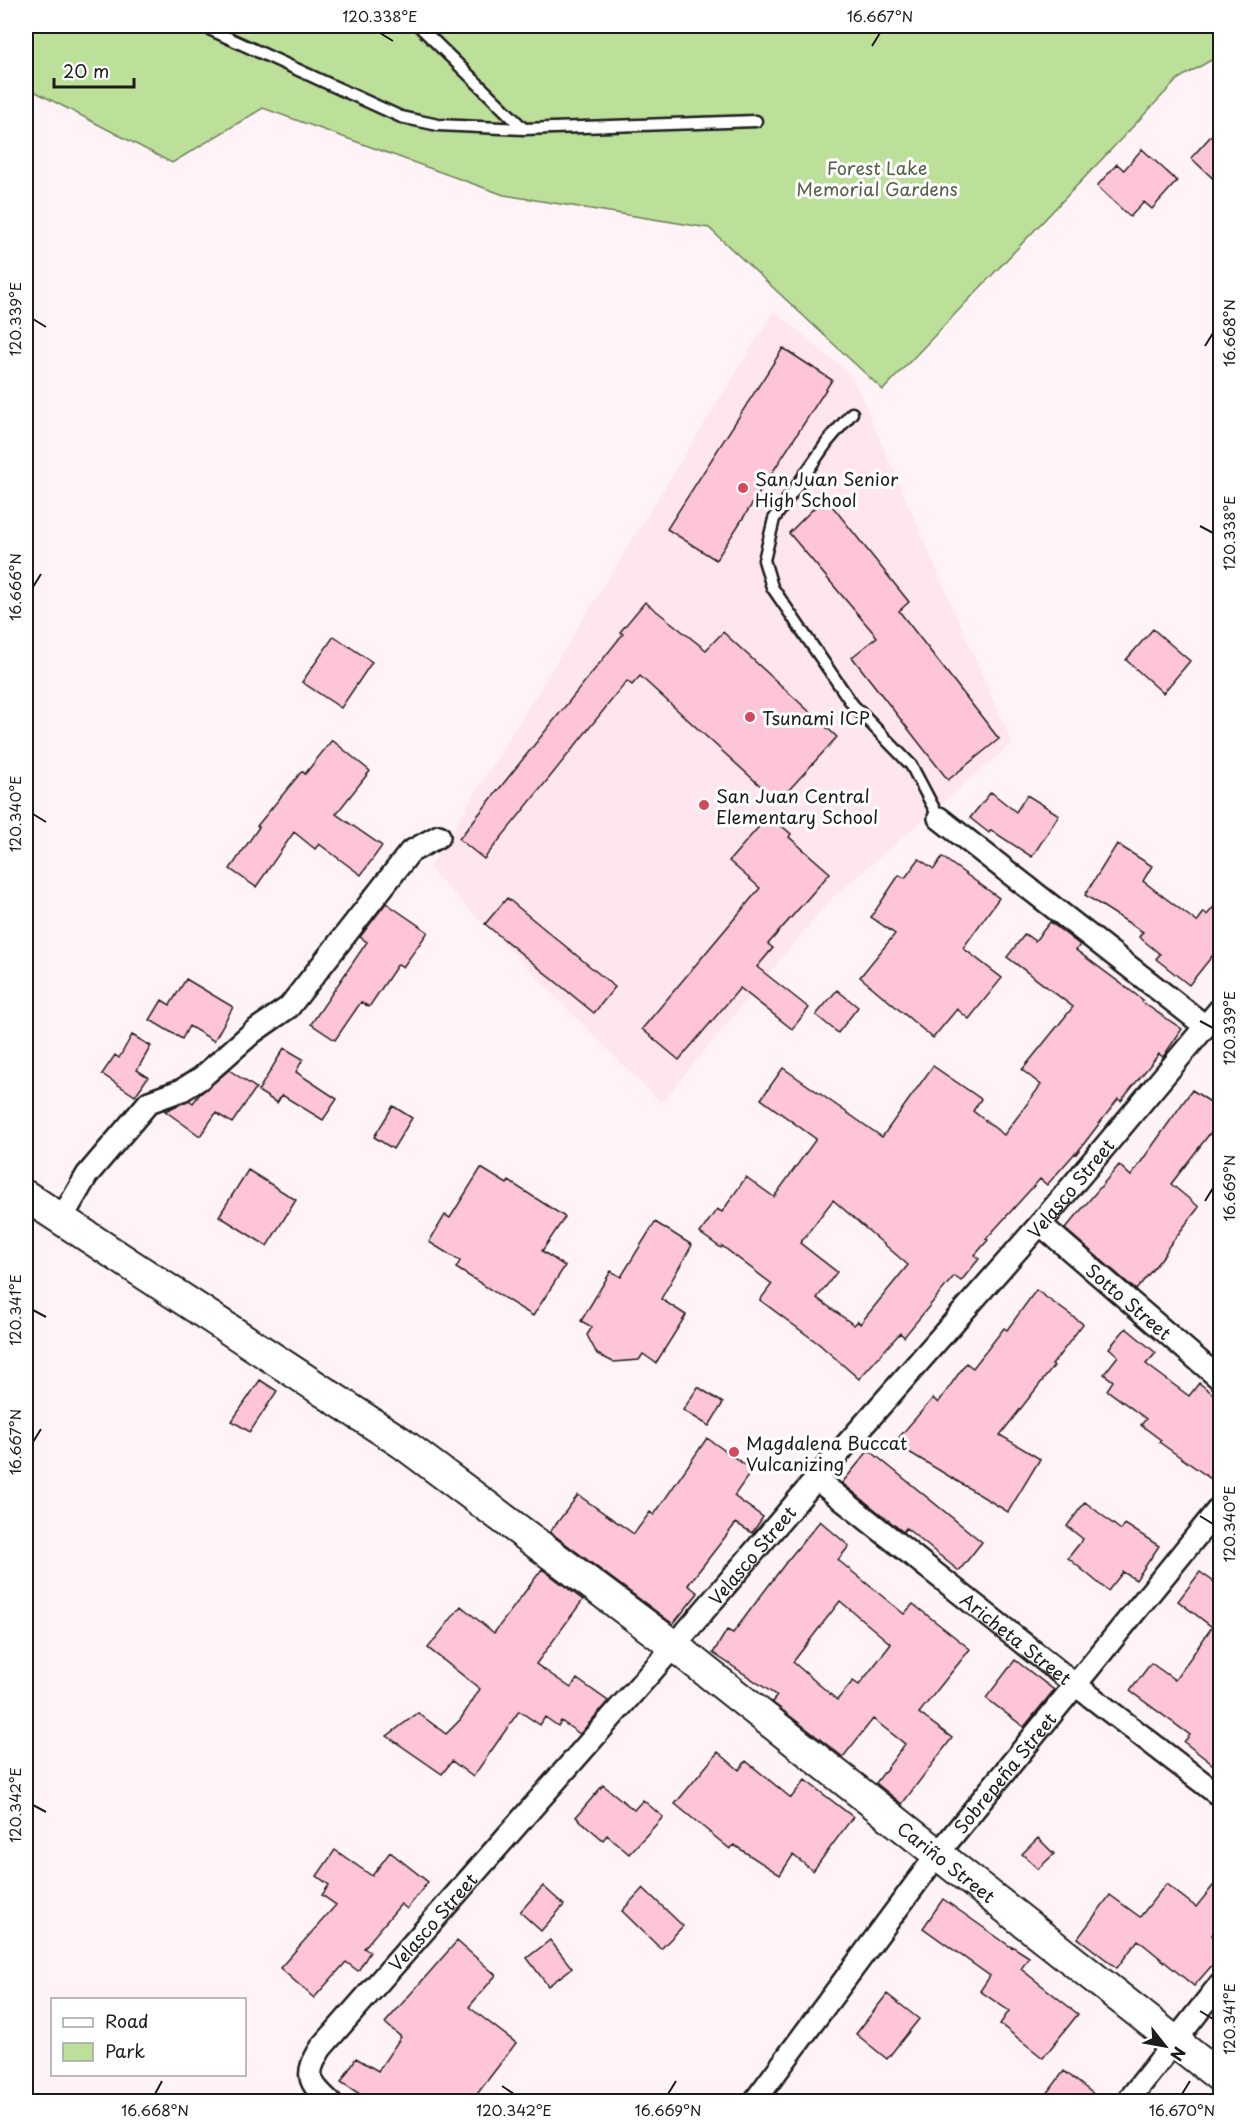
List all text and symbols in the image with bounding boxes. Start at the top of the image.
text: 120.338°E [343,4,418,27]
text: 16.667°N [847,4,913,27]
scale bar [54,51,134,89]
text: 20 m [63,57,109,84]
park label: Forest Lake Memorial Gardens [796,154,958,202]
text: 120.339°E [3,282,26,356]
text: 16.668°N [1217,299,1240,367]
place label: San Juan Senior High School [755,465,899,513]
marker: San Juan Senior High School [736,481,750,495]
text: 120.338°E [1217,496,1240,571]
text: 16.666°N [3,553,26,621]
place label: Tsunami ICP [762,704,870,731]
marker: Tsunami ICP [743,710,757,724]
text: 120.340°E [3,776,26,852]
place label: San Juan Central Elementary School [716,782,878,830]
marker: San Juan Central Elementary School [697,798,711,812]
text: 120.339°E [1217,991,1240,1065]
street label: Velasco Street [1020,1132,1120,1244]
text: 16.669°N [1217,1155,1240,1221]
street label: Sotto Street [1081,1256,1178,1346]
text: 120.341°E [3,1274,26,1346]
text: 16.667°N [3,1409,26,1475]
place label: Magdalena Buccat Vulcanizing [746,1429,908,1477]
marker: Magdalena Buccat Vulcanizing [727,1445,741,1459]
text: 120.340°E [1217,1486,1240,1562]
street label: Velasco Street [702,1499,802,1610]
street label: Aricheta Street [955,1586,1078,1691]
street label: Sobrepeña Street [947,1706,1062,1839]
text: 120.342°E [3,1767,26,1843]
street label: Cariño Street [892,1814,1002,1909]
street label: Velasco Street [382,1866,483,1976]
text: 120.341°E [1217,1983,1240,2055]
legend [51,1998,246,2076]
text: Road [105,2007,149,2034]
north arrow [1135,2016,1195,2076]
text: Park [105,2037,145,2064]
text: N [1165,2043,1192,2066]
text: 16.668°N [121,2098,189,2121]
text: 120.342°E [476,2098,552,2121]
text: 16.669°N [635,2098,701,2121]
text: 16.670°N [1149,2098,1215,2121]

